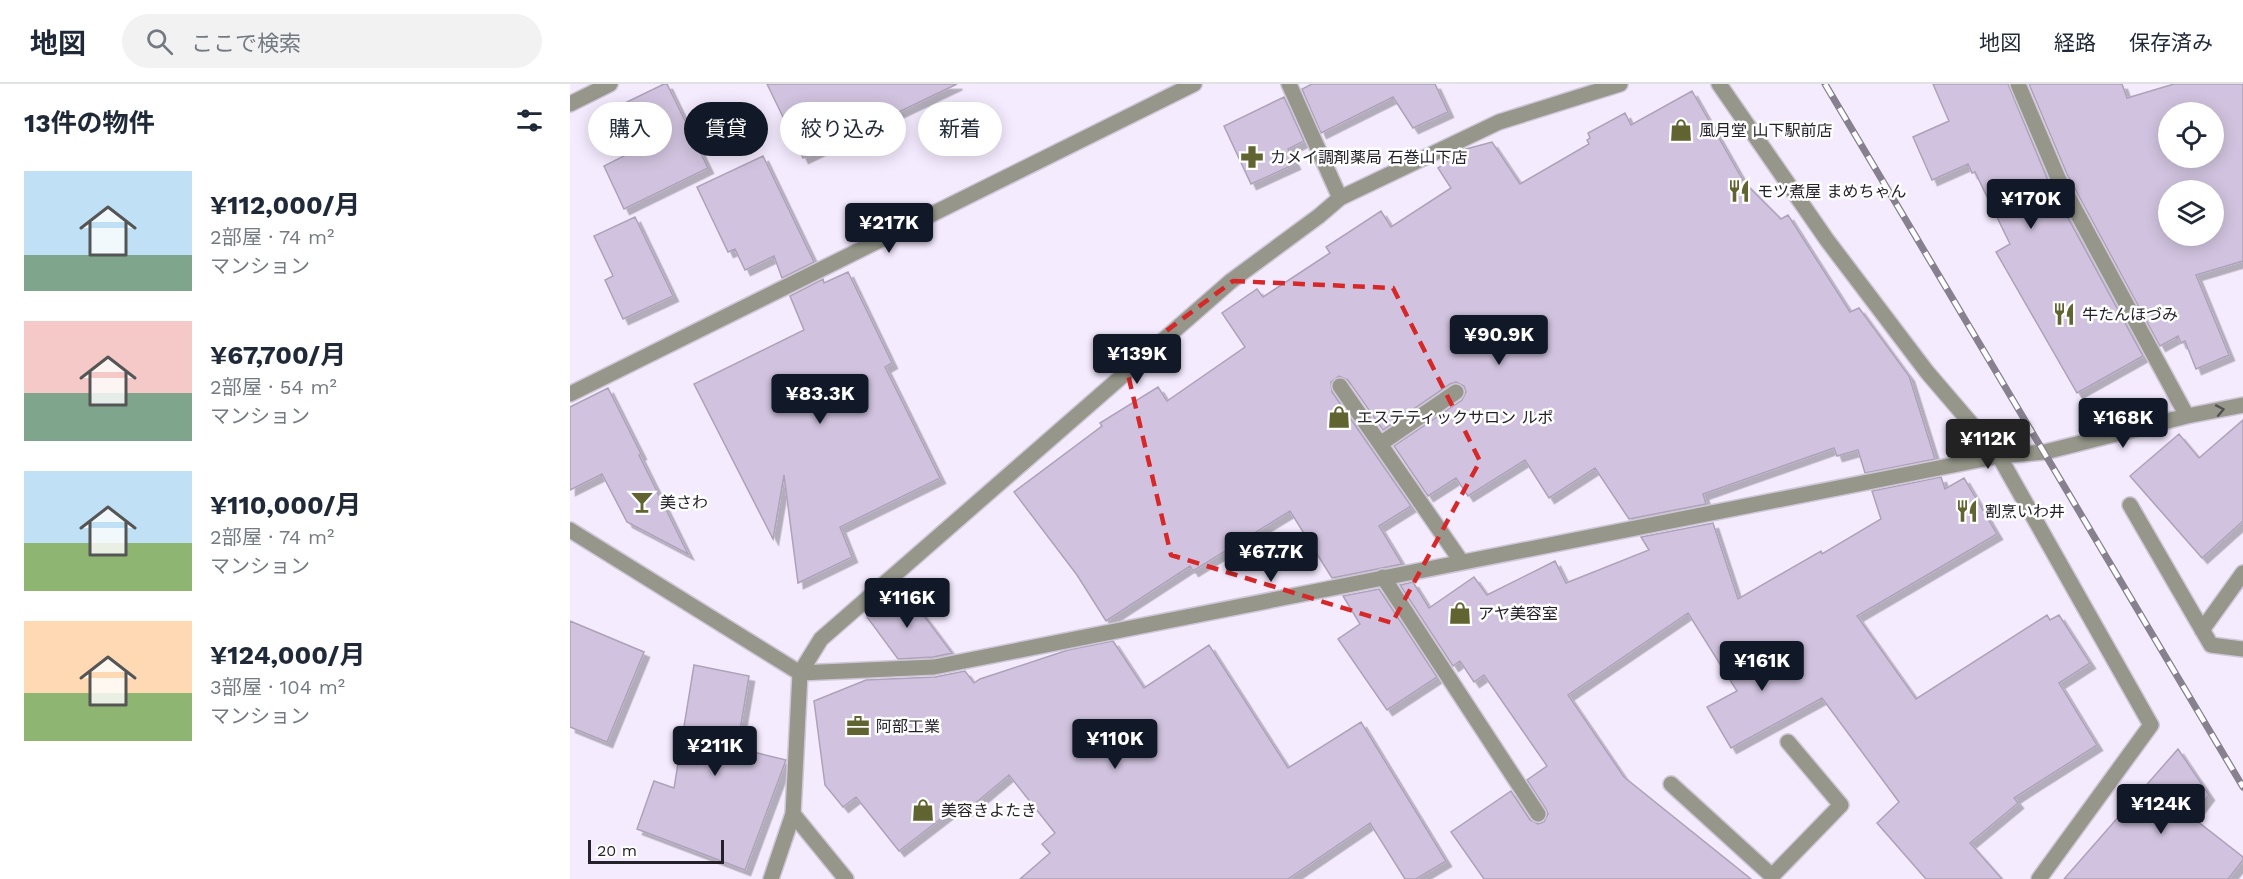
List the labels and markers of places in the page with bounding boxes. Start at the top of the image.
shop icon: 風月堂 山下駅前店 [1668,117,1694,143]
place label: 風月堂 山下駅前店 [1699,121,1832,140]
pharmacy icon: カメイ調剤薬局 石巻山下店 [1239,144,1265,170]
place label: カメイ調剤薬局 石巻山下店 [1270,148,1467,167]
restaurant icon: モツ煮屋 まめちゃん [1726,178,1752,204]
pin: ¥170K [1989,179,2073,230]
place label: モツ煮屋 まめちゃん [1757,182,1906,201]
pin: ¥217K [847,203,931,254]
restaurant icon: 牛たんほづみ [2051,301,2077,327]
place label: 牛たんほづみ [2082,305,2178,324]
pin: ¥90.9K [1450,315,1548,366]
pin: ¥139K [1095,334,1179,385]
pin: ¥83.3K [771,374,869,425]
pin: ¥168K [2081,398,2165,449]
shop icon: エステティックサロン ルポ [1326,404,1352,430]
place label: エステティックサロン ルポ [1357,408,1554,427]
pin: ¥112K [1946,419,2030,470]
bar icon: 美さわ [629,489,655,515]
place label: 美さわ [660,493,708,512]
restaurant icon: 割烹いわ井 [1954,498,1980,524]
place label: 割烹いわ井 [1985,502,2065,521]
pin: ¥67.7K [1222,532,1320,583]
pin: ¥116K [865,578,949,629]
shop icon: アヤ美容室 [1447,600,1473,626]
place label: アヤ美容室 [1478,604,1558,623]
pin: ¥161K [1720,641,1804,692]
office icon: 阿部工業 [845,713,871,739]
place label: 阿部工業 [876,717,940,736]
pin: ¥110K [1073,719,1157,770]
pin: ¥211K [673,726,757,777]
pin: ¥124K [2119,784,2203,835]
shop icon: 美容きよたき [910,797,936,823]
place label: 美容きよたき [941,801,1037,820]

